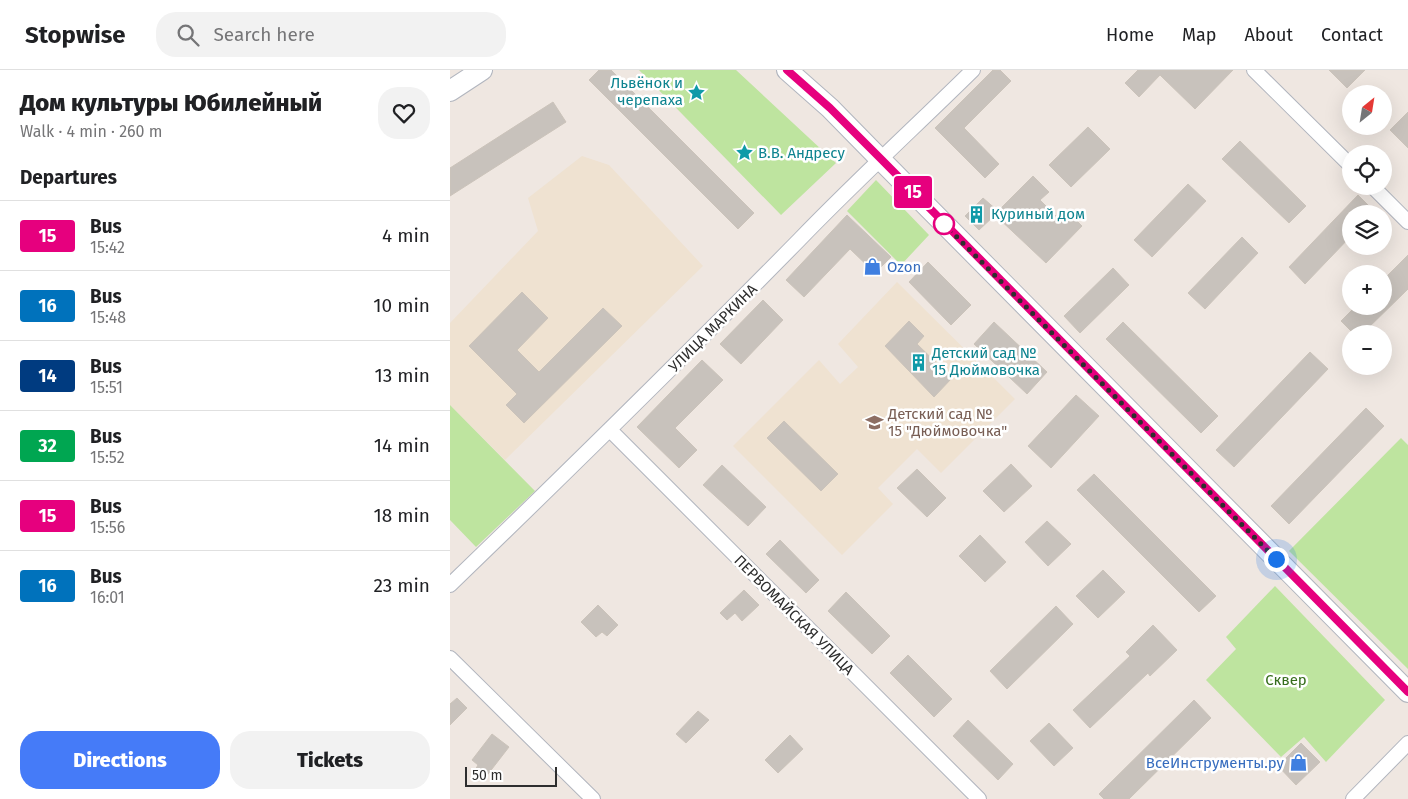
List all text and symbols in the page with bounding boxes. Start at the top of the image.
search box [156,12,506,57]
text: Stopwise [25,21,126,49]
icon: search [174,21,202,49]
text: Search here [214,23,315,46]
text: Home [1106,24,1154,46]
text: Map [1182,24,1216,46]
text: About [1244,24,1293,46]
text: Contact [1321,24,1383,46]
place label: Львёнок и черепаха [610,74,683,109]
place icon: Львёнок и черепаха [687,82,707,102]
north arrow [1342,85,1392,135]
map controls [1342,85,1392,375]
button: heart [378,87,430,139]
text: Дом культуры Юбилейный [20,89,322,117]
text: Walk · 4 min · 260 m [20,122,162,141]
place icon: В.В. Андресу [734,143,754,163]
place label: В.В. Андресу [758,144,846,162]
button: locate [1342,145,1392,195]
text: Departures [20,166,117,189]
line badge: 15 [890,176,936,208]
text: 15 [904,181,922,203]
building icon: Куриный дом [967,204,987,224]
place label: Куриный дом [991,205,1085,223]
button: layers [1342,205,1392,255]
unlabelled marker [933,213,955,235]
text: Bus [90,215,122,238]
text: 4 min [382,224,430,247]
text: 15 [39,225,57,247]
text: 15:42 [90,238,125,257]
shop icon: Ozon [863,257,883,277]
place label: Ozon [887,258,921,276]
button: + [1342,265,1392,315]
street label: УЛИЦА МАРКИНА [665,280,761,376]
text: Bus [90,285,122,308]
text: 10 min [373,294,430,317]
text: 16 [38,295,57,317]
text: 15:48 [90,308,126,327]
button: − [1342,325,1392,375]
place label: Детский сад № 15 Дюймовочка [931,344,1040,379]
building icon: Детский сад № 15 Дюймовочка [908,352,928,372]
text: Bus [90,355,122,378]
text: 13 min [374,364,430,387]
text: 14 [38,365,57,387]
text: 15:51 [90,378,123,397]
place label: Детский сад № 15 "Дюймовочка" [887,405,1007,440]
school or university icon: Детский сад № 15 "Дюймовочка" [864,413,884,433]
text: Bus [90,425,122,448]
text: 14 min [374,434,430,457]
text: 32 [38,435,57,457]
text: 15:52 [90,448,125,467]
text: Bus [90,495,122,518]
text: 18 min [373,504,430,527]
text: 15 [39,505,57,527]
text: 15:56 [90,518,125,537]
your location [1264,547,1289,572]
street label: ПЕРВОМАЙСКАЯ УЛИЦА [730,551,858,679]
text: Bus [90,565,122,588]
text: 23 min [373,574,430,597]
text: 16 [38,575,57,597]
text: 16:01 [90,588,125,607]
park label: Сквер [1265,671,1307,689]
button: Directions [20,731,220,789]
button: Tickets [230,731,430,789]
shop icon: ВсеИнструменты.ру [1288,753,1308,773]
place label: ВсеИнструменты.ру [1146,754,1285,772]
scale bar [465,764,558,787]
text: 50 m [472,767,503,784]

